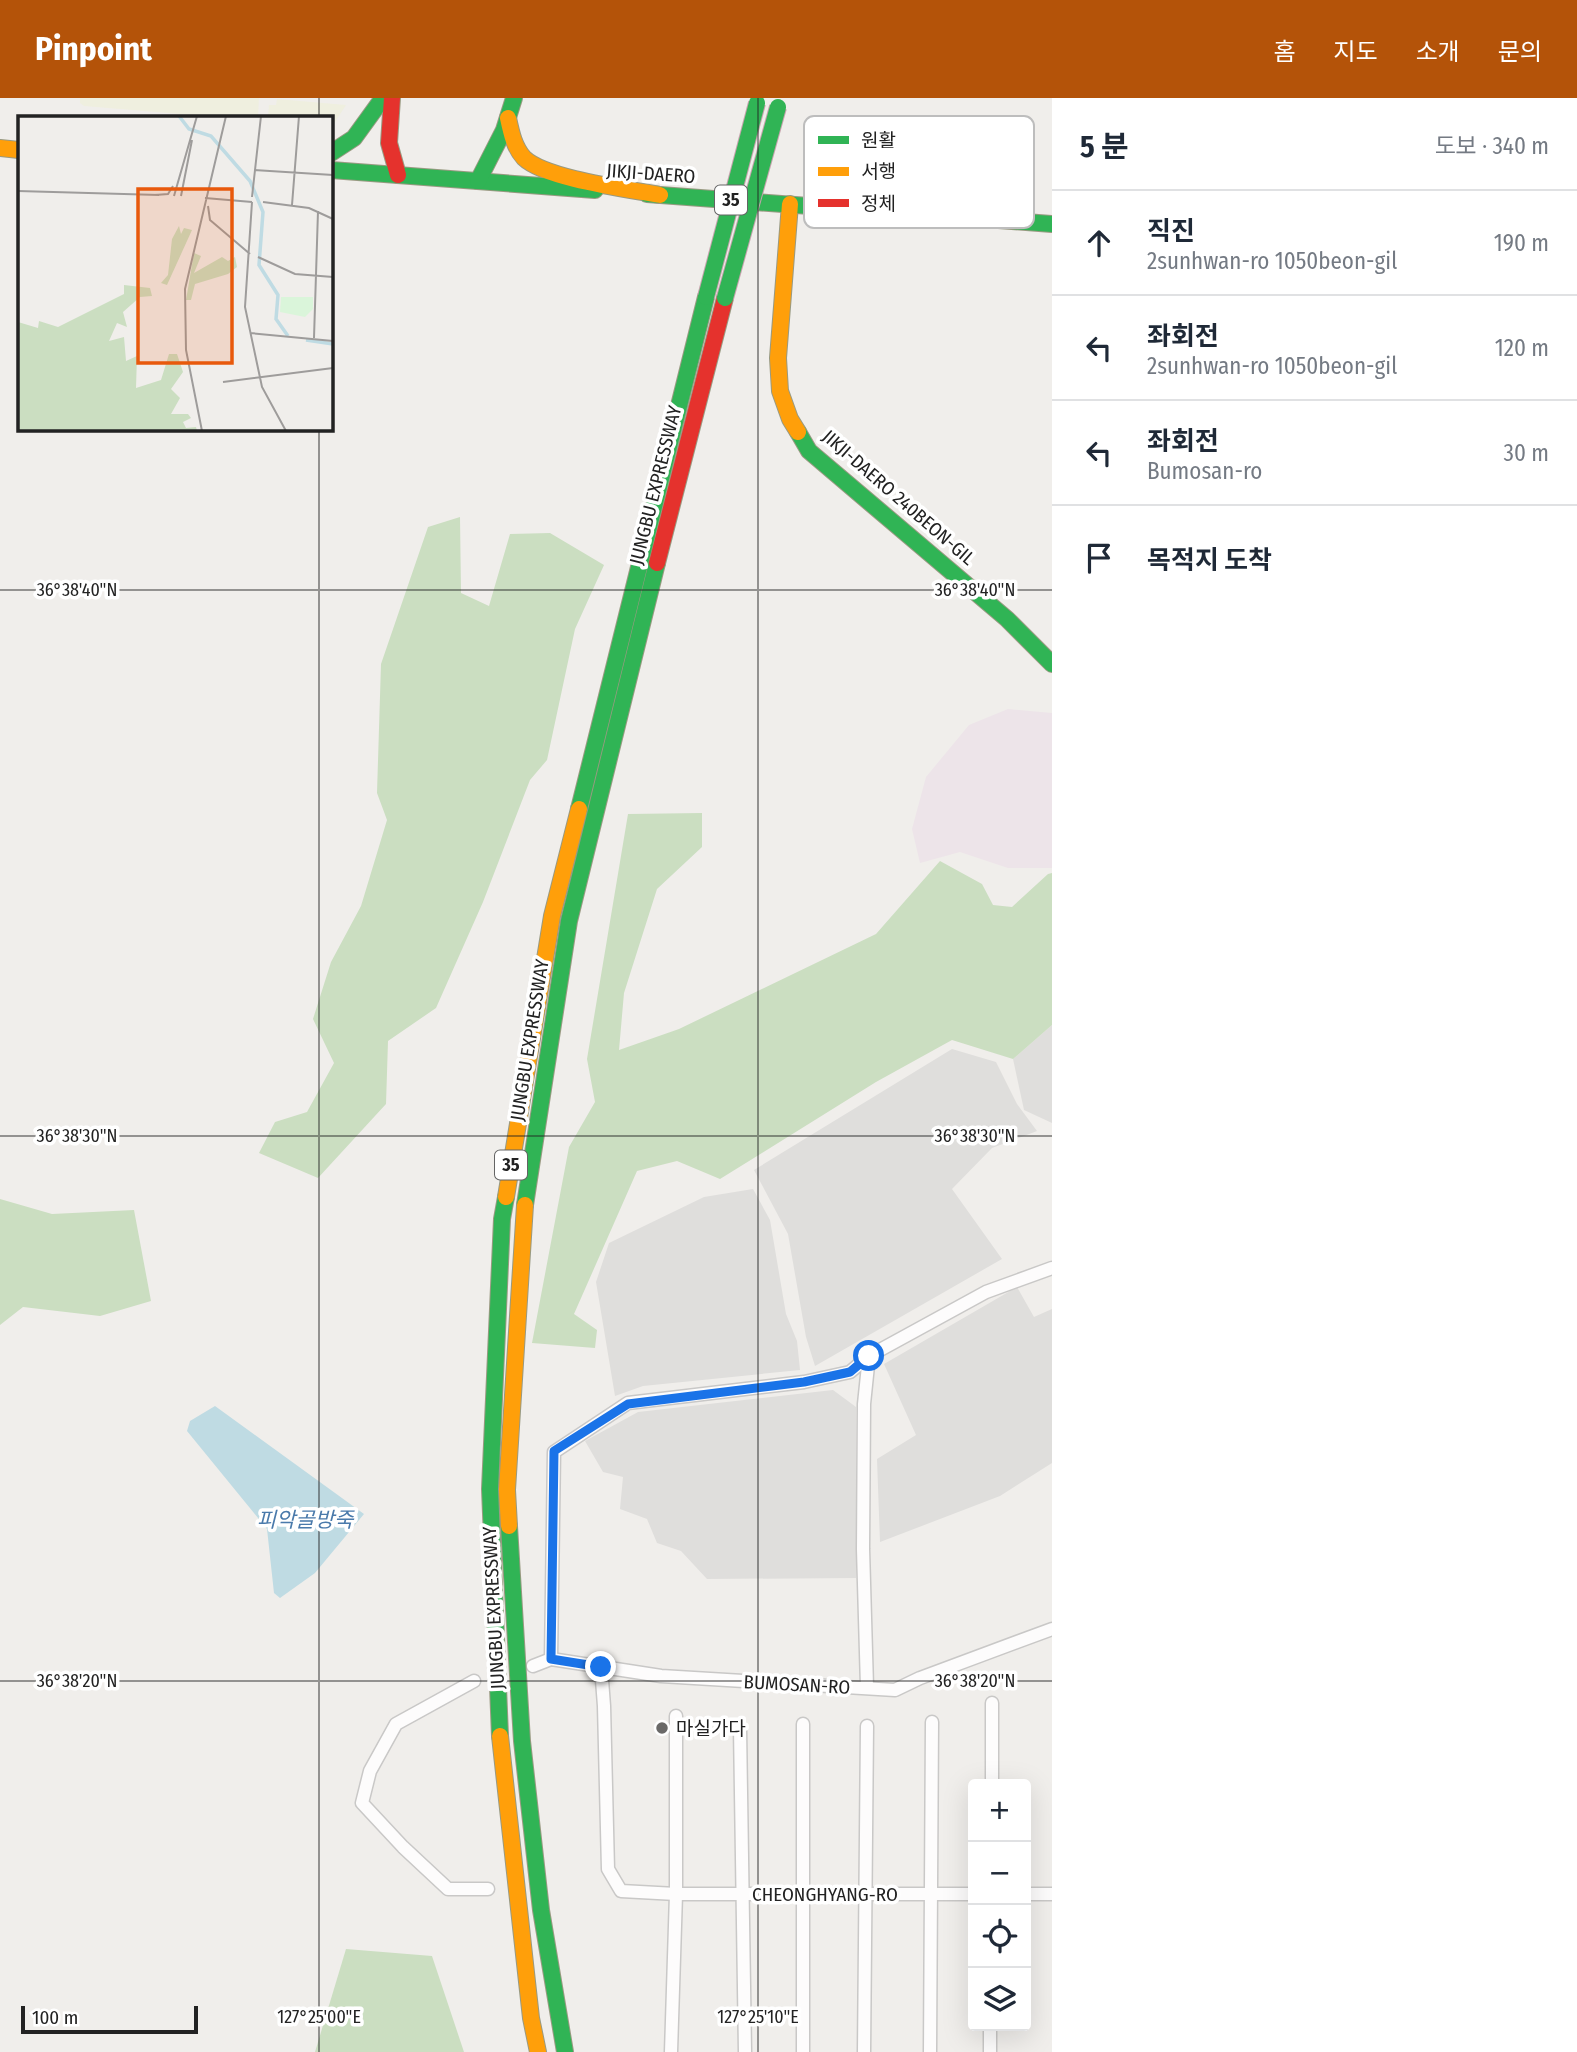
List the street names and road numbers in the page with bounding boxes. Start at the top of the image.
street label: JIKJI-DAERO [606,159,696,188]
road number: 35 [715,186,747,214]
street label: JUNGBU EXPRESSWAY [625,403,687,567]
street label: JIKJI-DAERO 240BEON-GIL [818,425,980,570]
street label: JUNGBU EXPRESSWAY [505,957,554,1122]
road number: 35 [495,1150,527,1180]
street label: JUNGBU EXPRESSWAY [478,1525,509,1690]
street label: BUMOSAN-RO [743,1670,851,1699]
street label: CHEONGHYANG-RO [752,1883,898,1906]

